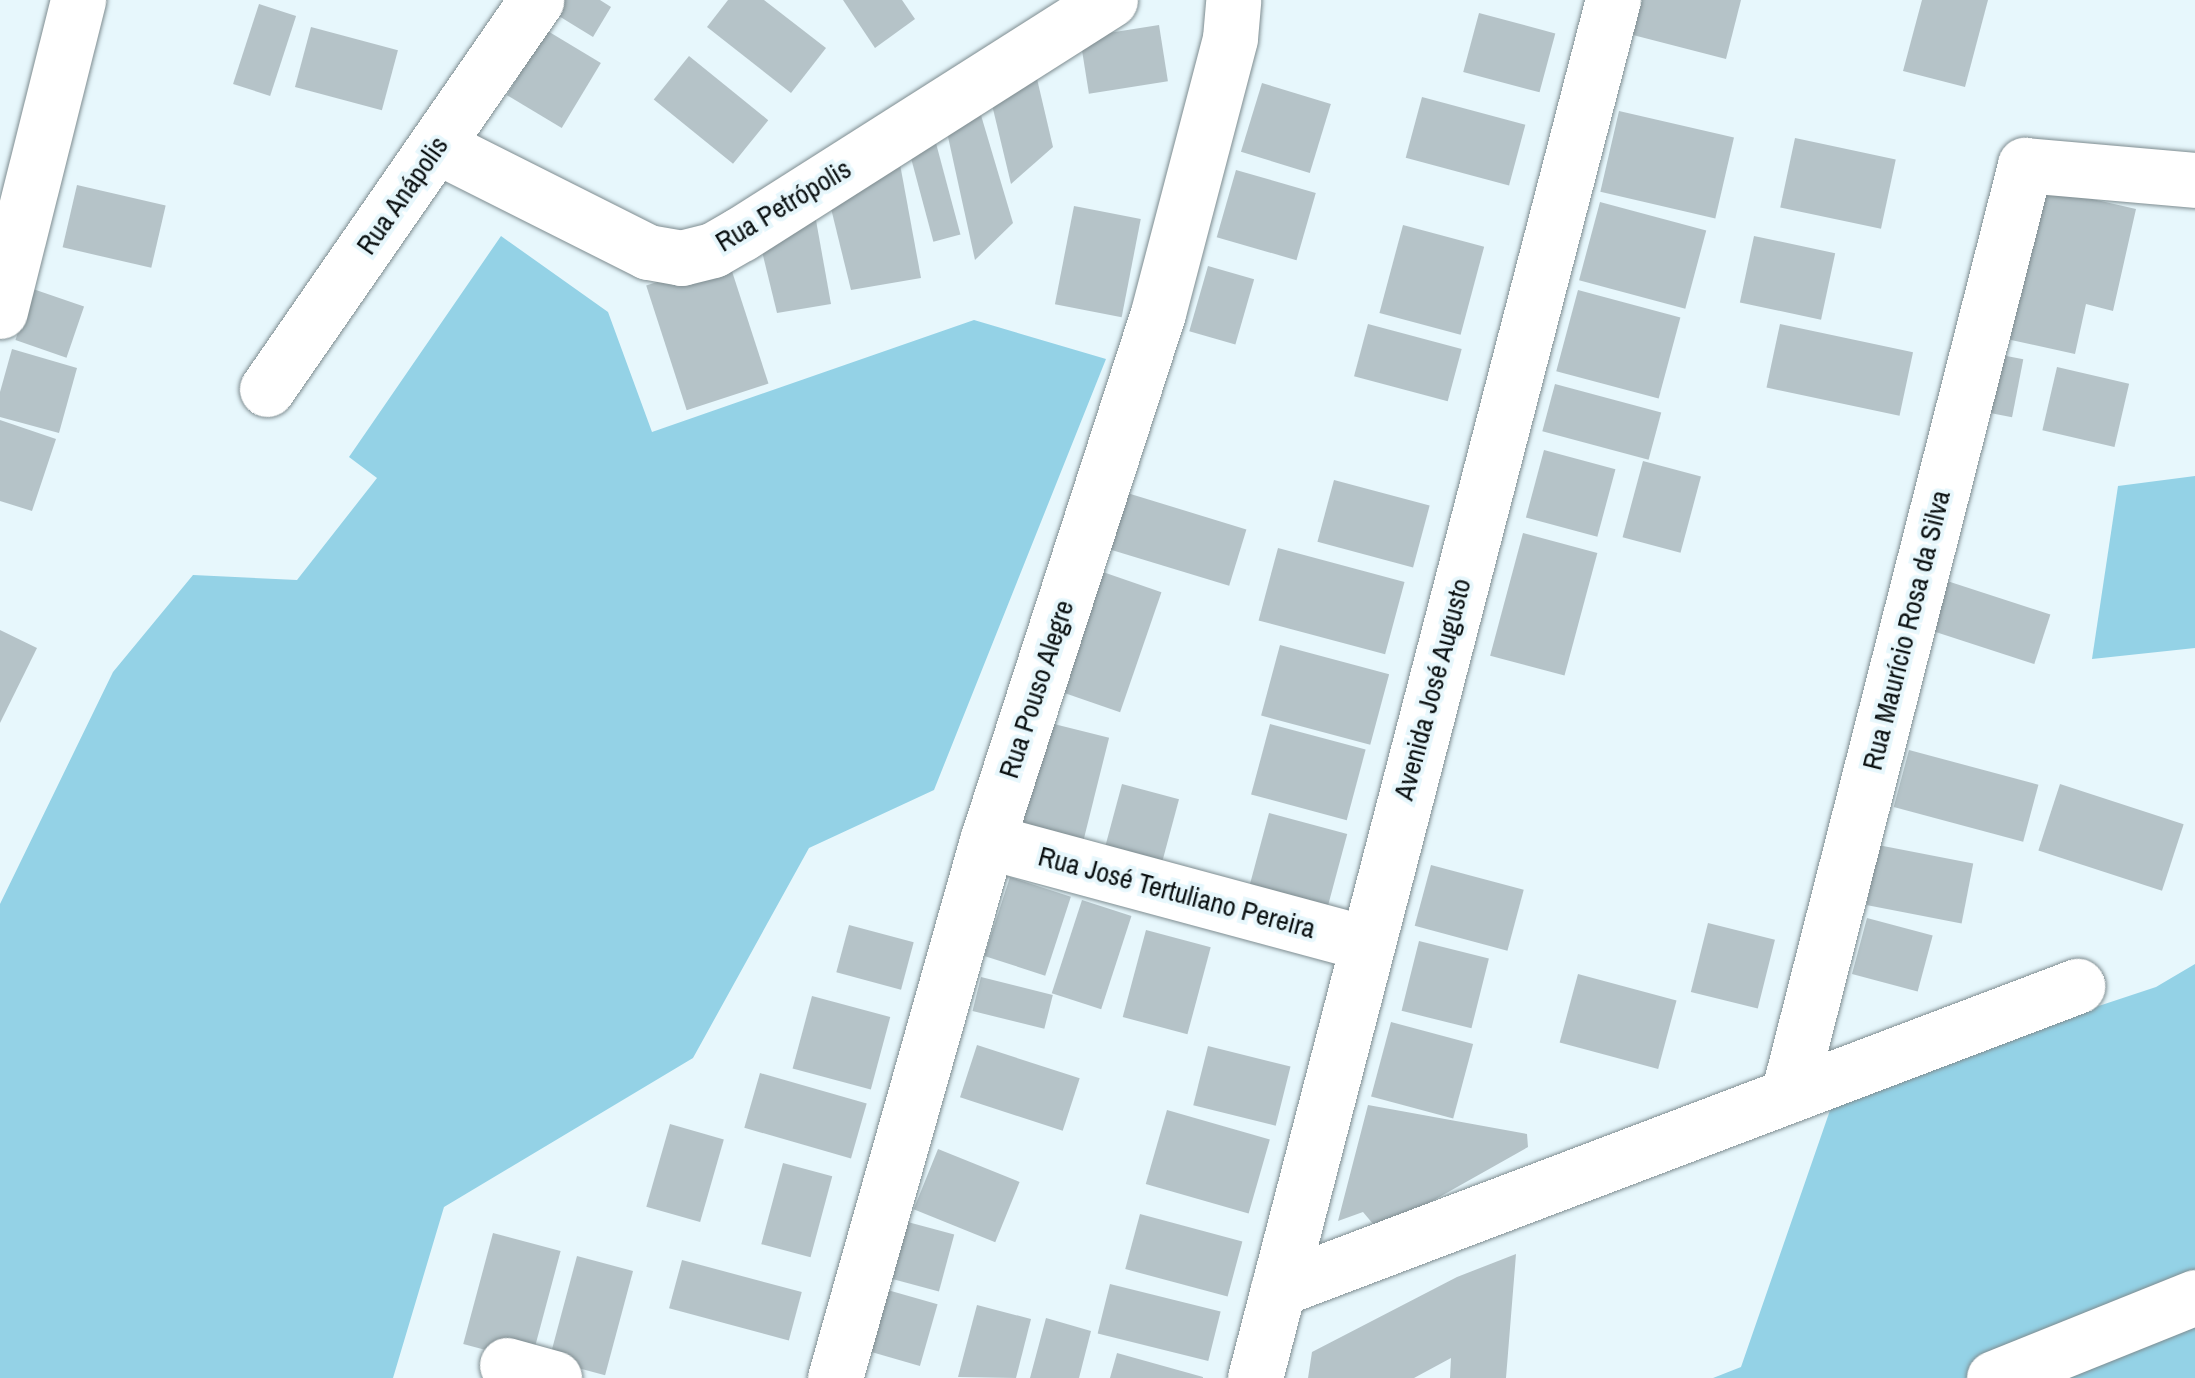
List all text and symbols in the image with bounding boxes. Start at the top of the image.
street label: Rua Anápolis [349,129,455,261]
street label: Rua Petrópolis [709,151,857,259]
street label: Rua Maurício Rosa da Silva [1855,487,1957,773]
street label: Avenida José Augusto [1386,574,1478,804]
street label: Rua Pouso Alegre [991,595,1081,783]
street label: Rua José Tertuliano Pereira [1035,839,1319,945]

